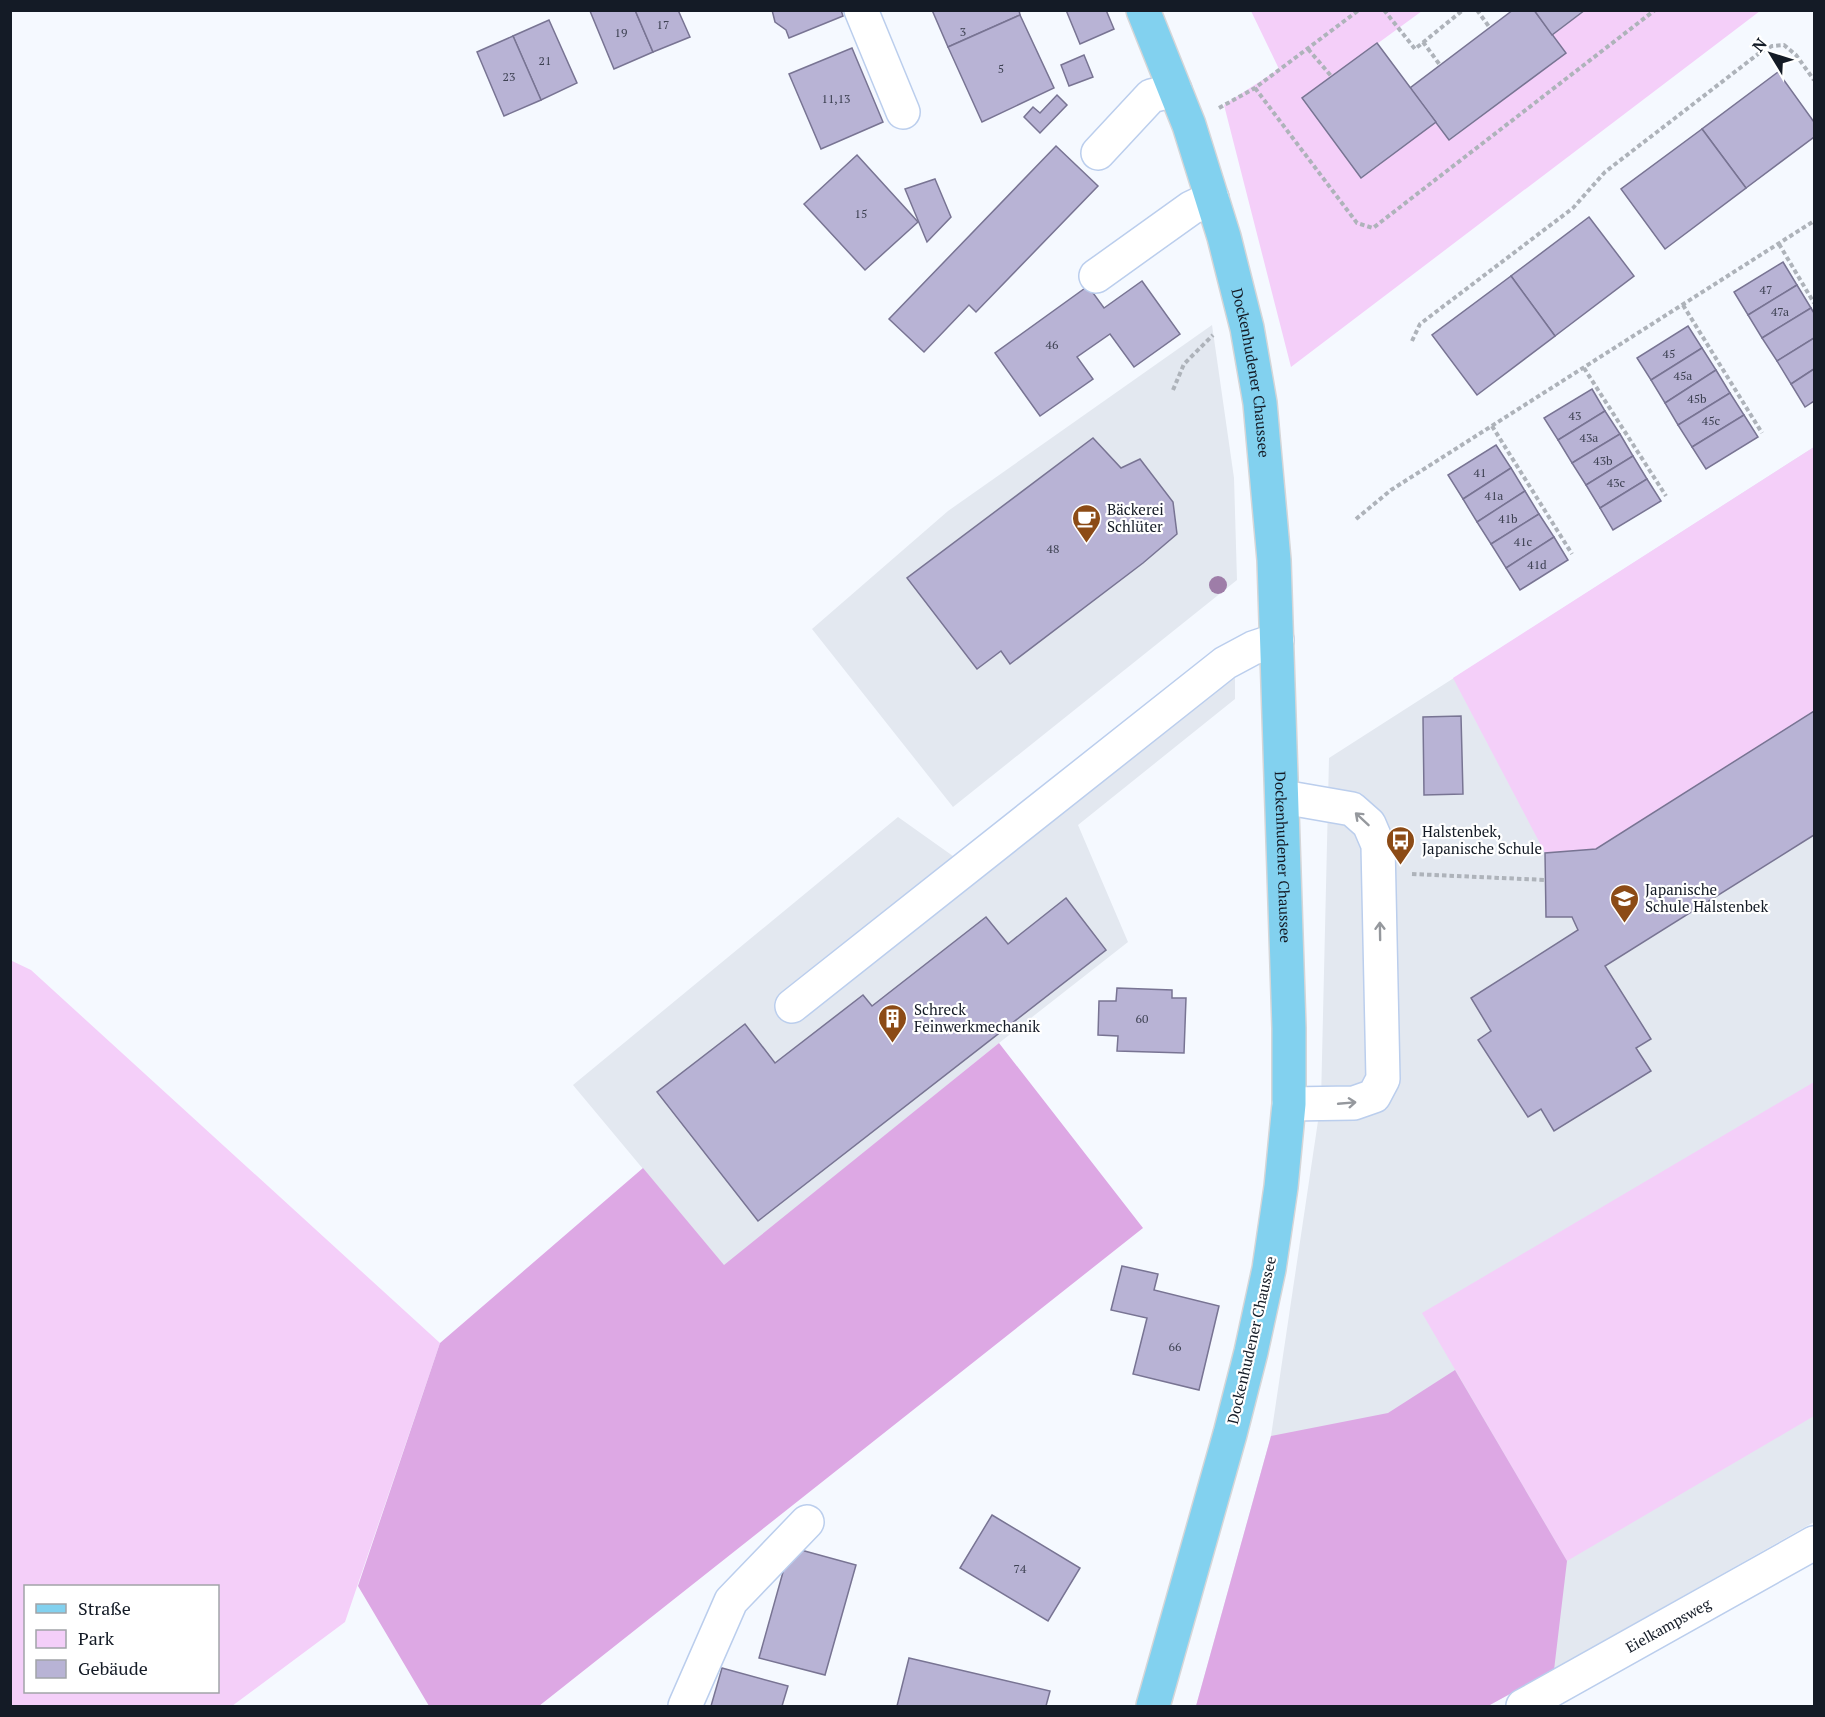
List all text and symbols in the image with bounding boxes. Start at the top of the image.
house number: 17 [657,17,669,32]
house number: 3 [960,24,966,39]
north arrow [1741,24,1801,84]
house number: 19 [615,25,627,40]
text: N [1747,33,1772,56]
house number: 21 [539,53,551,68]
house number: 5 [998,61,1004,76]
house number: 23 [503,69,515,84]
house number: 11,13 [822,91,850,106]
house number: 15 [855,206,867,221]
house number: 47 [1760,282,1772,297]
street label: Dockenhudener Chaussee [1227,286,1275,458]
house number: 47a [1771,304,1789,319]
house number: 46 [1046,337,1059,352]
house number: 45 [1663,346,1675,361]
house number: 45a [1674,368,1692,383]
house number: 45b [1687,391,1707,406]
house number: 43 [1569,408,1581,423]
house number: 45c [1702,413,1721,428]
house number: 43a [1580,430,1598,445]
house number: 43b [1593,453,1613,468]
house number: 41 [1474,465,1486,480]
house number: 43c [1607,475,1626,490]
house number: 41a [1485,488,1503,503]
place label: Bäckerei Schlüter [1107,499,1164,536]
cafe icon: Bäckerei Schlüter [1070,502,1102,544]
house number: 41b [1498,511,1518,526]
house number: 41c [1514,534,1533,549]
house number: 48 [1047,541,1059,556]
house number: 41d [1527,557,1547,572]
street label: Dockenhudener Chaussee [1271,771,1296,943]
one-way arrow [1355,812,1370,826]
place label: Halstenbek, Japanische Schule [1422,821,1542,858]
bus stop icon: Halstenbek, Japanische Schule [1385,824,1417,866]
place label: Japanische Schule Halstenbek [1645,879,1768,916]
school or university icon: Japanische Schule Halstenbek [1608,882,1640,924]
one-way arrow [1374,921,1385,941]
place label: Schreck Feinwerkmechanik [914,999,1040,1036]
building icon: Schreck Feinwerkmechanik [877,1002,909,1044]
house number: 60 [1136,1011,1148,1026]
one-way arrow [1337,1097,1357,1108]
street label: Dockenhudener Chaussee [1222,1254,1280,1426]
house number: 66 [1169,1339,1182,1354]
house number: 74 [1014,1561,1027,1576]
legend [24,1585,219,1693]
street label: Eielkampsweg [1622,1592,1715,1657]
text: Straße [78,1596,131,1620]
text: Park [78,1626,115,1650]
text: Gebäude [78,1656,148,1680]

